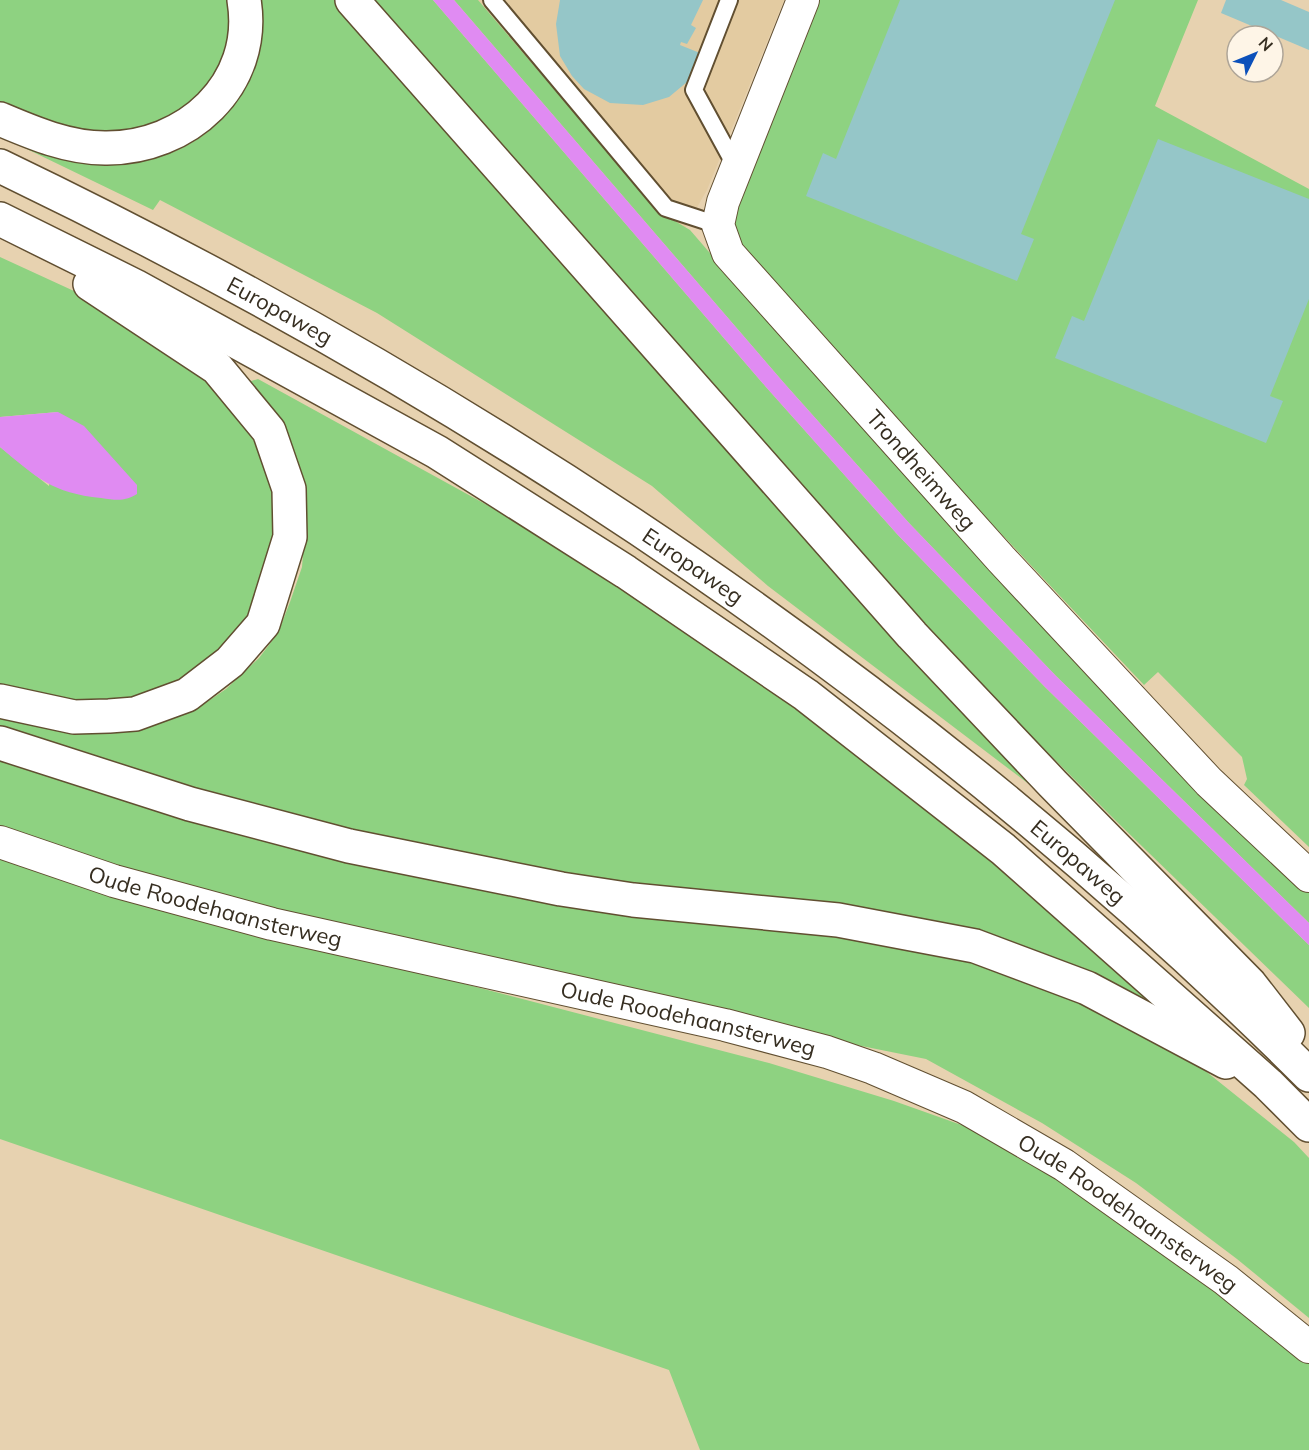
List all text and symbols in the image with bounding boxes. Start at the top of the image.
north arrow [1225,24,1285,84]
text: N [1255,33,1277,55]
street label: Europaweg [222,270,338,351]
street label: Trondheimweg [860,404,982,536]
street label: Europaweg [637,521,749,610]
street label: Europaweg [1025,813,1132,910]
street label: Oude Roodehaansterweg [85,859,345,953]
street label: Oude Roodehaansterweg [558,975,819,1062]
street label: Oude Roodehaansterweg [1013,1127,1244,1298]

